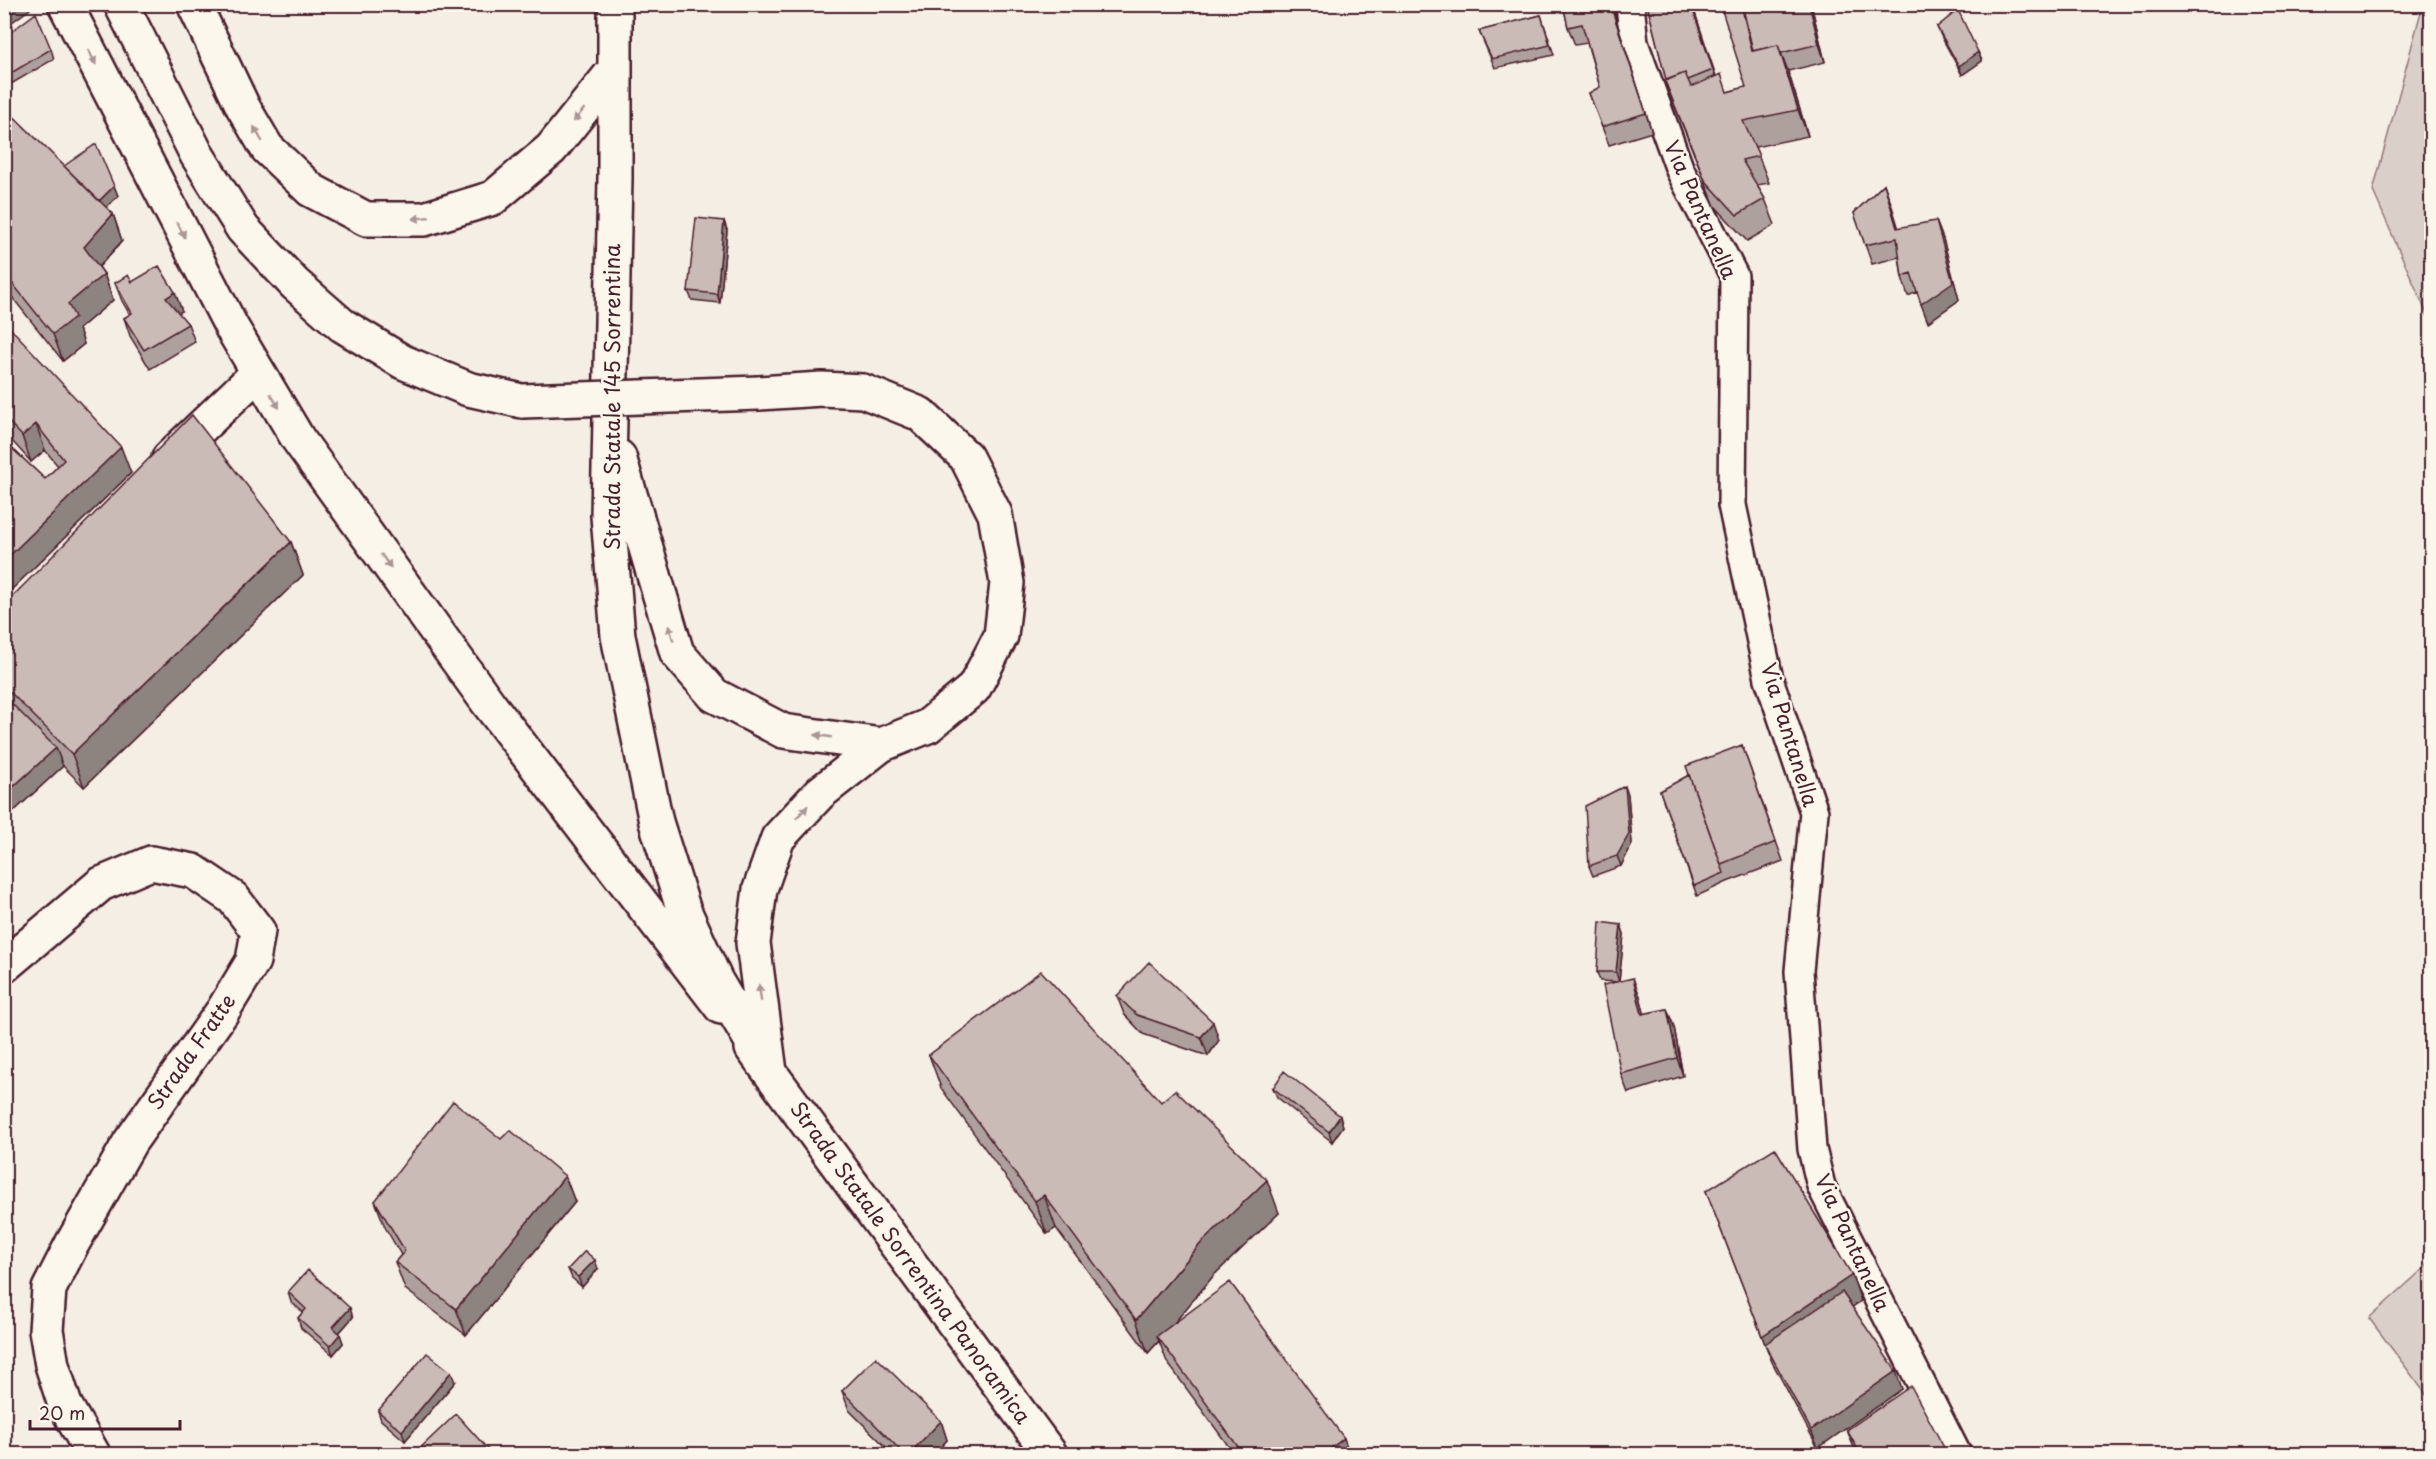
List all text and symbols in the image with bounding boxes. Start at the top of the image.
one-way arrow [87,48,97,65]
one-way arrow [573,107,585,122]
one-way arrow [254,125,264,142]
street label: Via Pantanella [1657,135,1747,284]
one-way arrow [411,213,430,223]
one-way arrow [176,222,186,239]
street label: Strada Statale 145 Sorrentina [595,243,627,550]
one-way arrow [270,393,280,410]
one-way arrow [380,553,392,569]
one-way arrow [666,624,675,642]
street label: Via Pantanella [1754,659,1828,810]
one-way arrow [813,732,832,741]
one-way arrow [795,805,808,820]
one-way arrow [755,984,764,1003]
street label: Strada Fratte [138,986,242,1116]
street label: Strada Statale Sorrentina Panoramica [783,1094,1040,1431]
street label: Via Pantanella [1808,1168,1900,1316]
scale bar [30,1393,180,1431]
text: 20 m [39,1399,85,1426]

